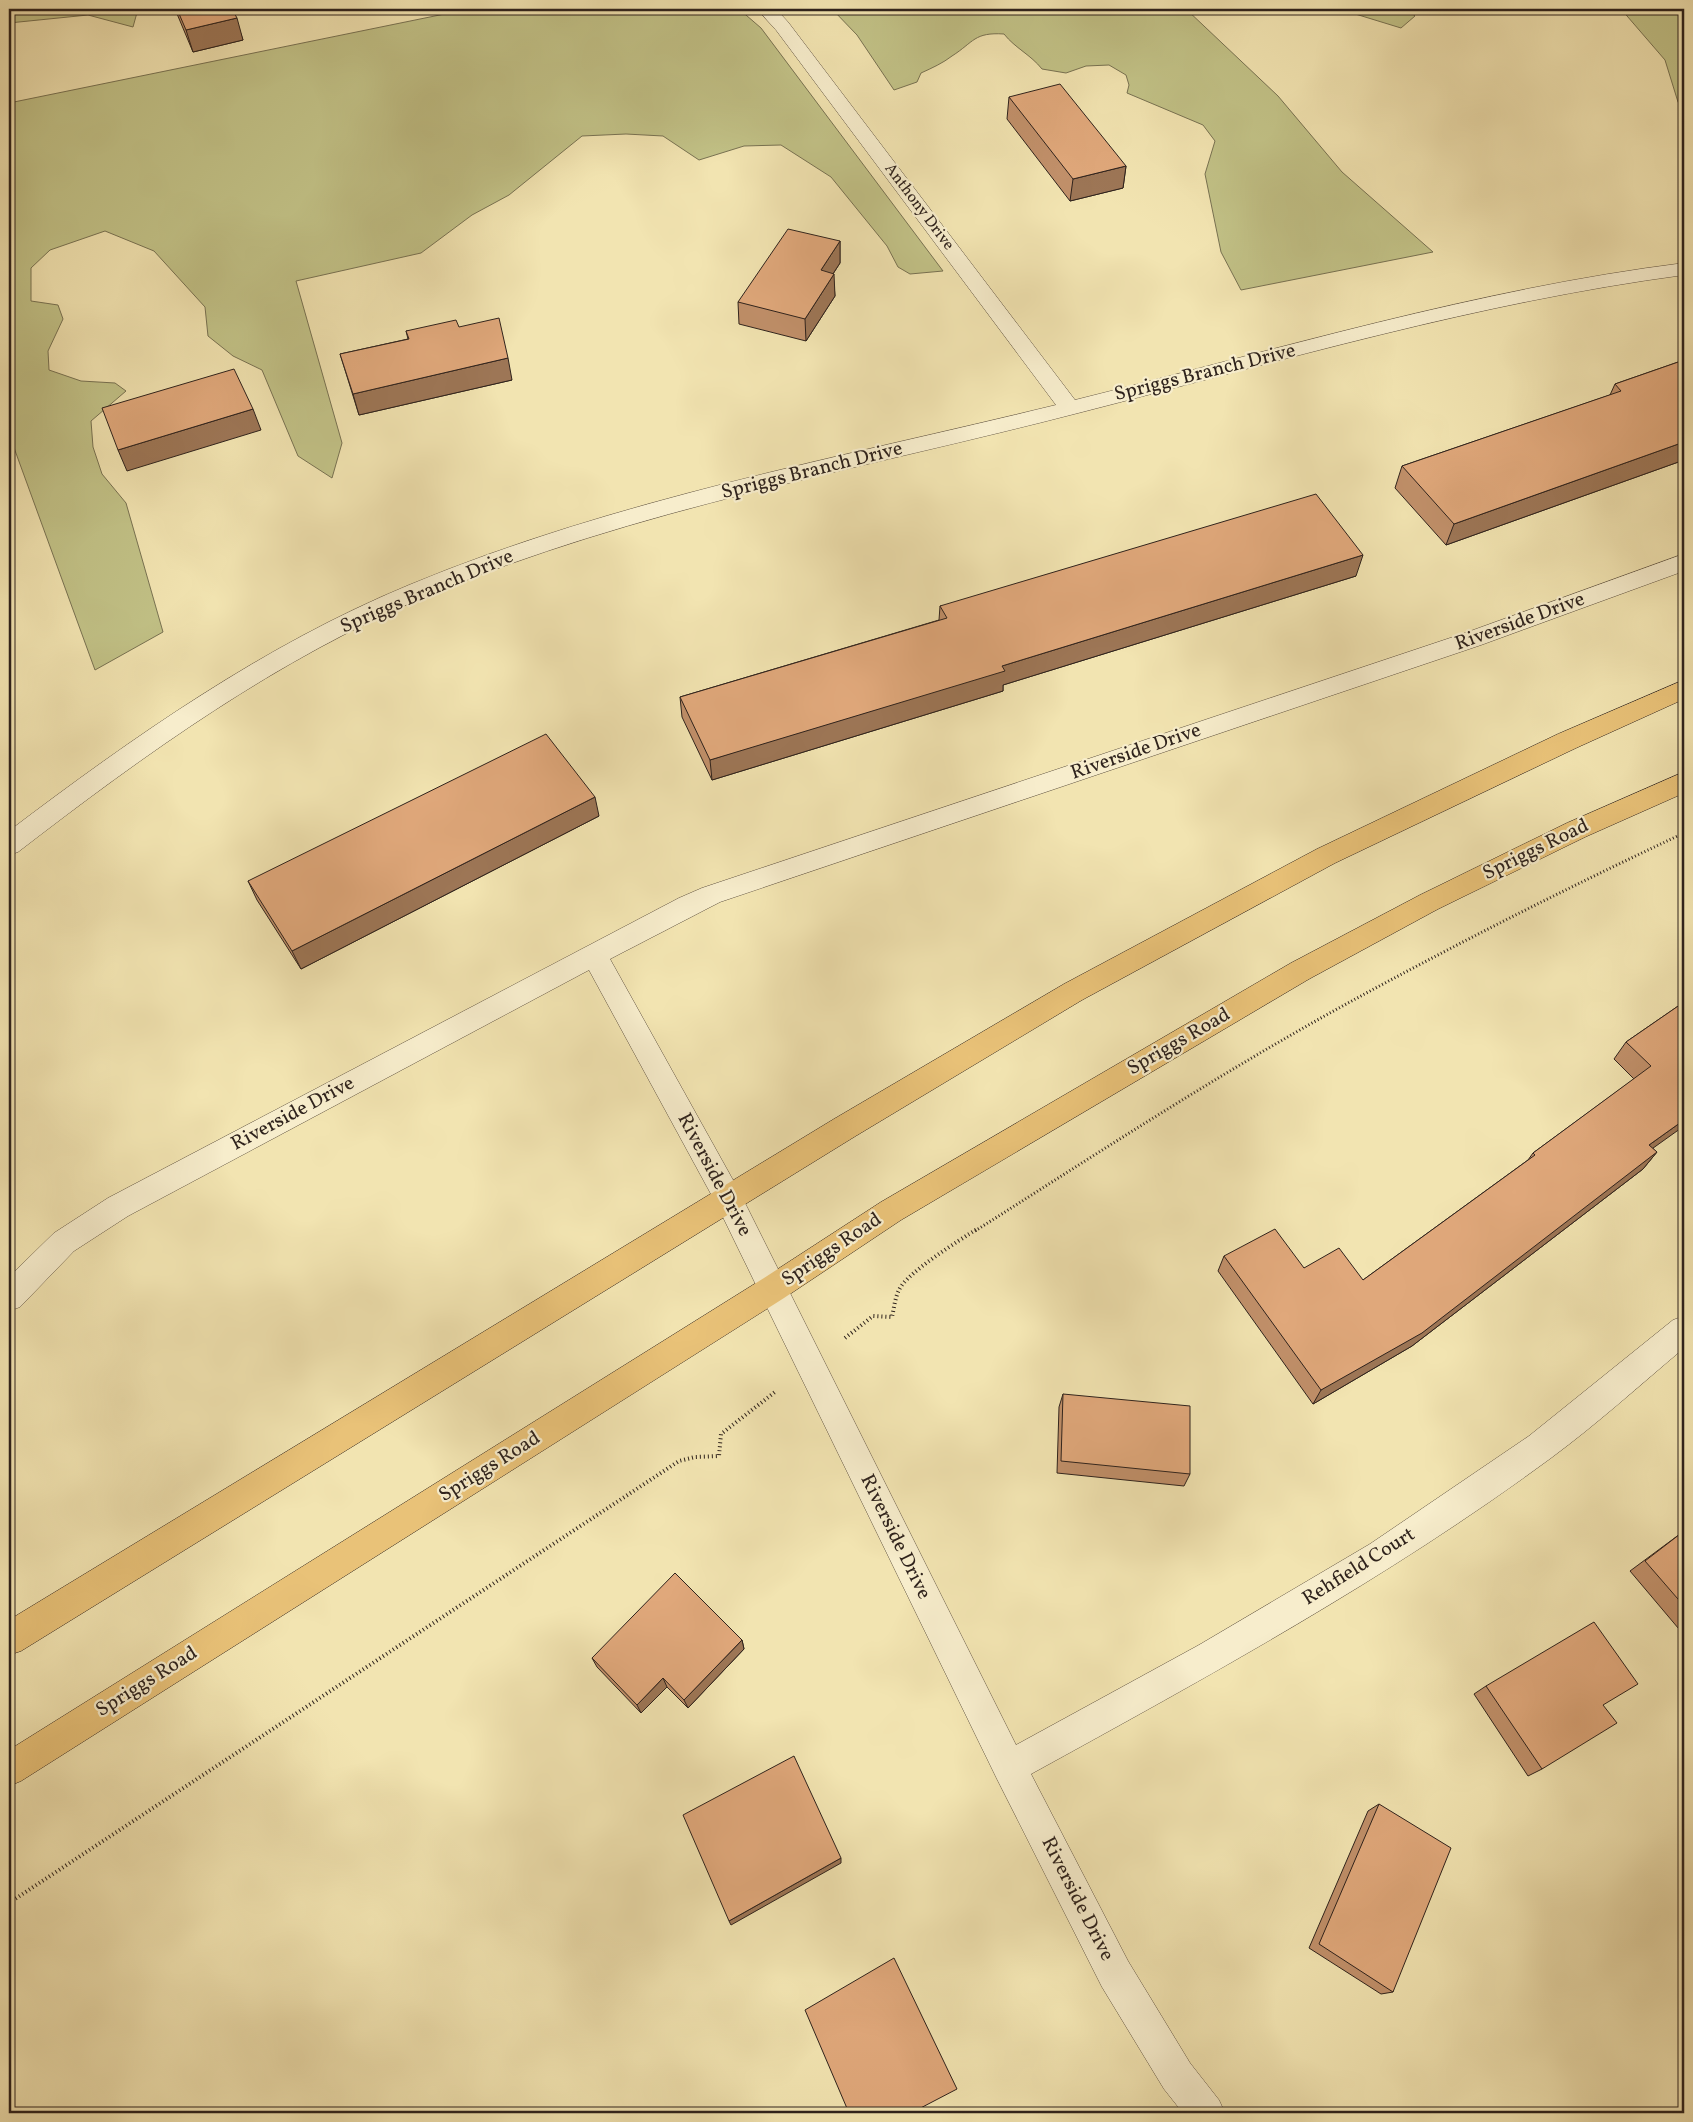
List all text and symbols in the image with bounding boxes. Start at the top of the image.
street label: Anthony Drive [879,159,959,255]
street label: Spriggs Branch Drive [1111,337,1299,409]
street label: Spriggs Branch Drive [718,435,906,507]
street label: Spriggs Branch Drive [336,543,518,641]
street label: Riverside Drive [1451,586,1589,658]
street label: Riverside Drive [1067,717,1205,787]
street label: Spriggs Road [1478,812,1594,888]
street label: Spriggs Road [1122,1001,1236,1083]
street label: Riverside Drive [226,1070,360,1158]
street label: Riverside Drive [670,1108,758,1242]
street label: Spriggs Road [776,1206,888,1294]
street label: Spriggs Road [434,1425,546,1509]
street label: Riverside Drive [853,1470,937,1604]
street label: Rehfield Court [1297,1521,1421,1613]
street label: Spriggs Road [91,1640,203,1724]
street label: Riverside Drive [1034,1832,1120,1966]

